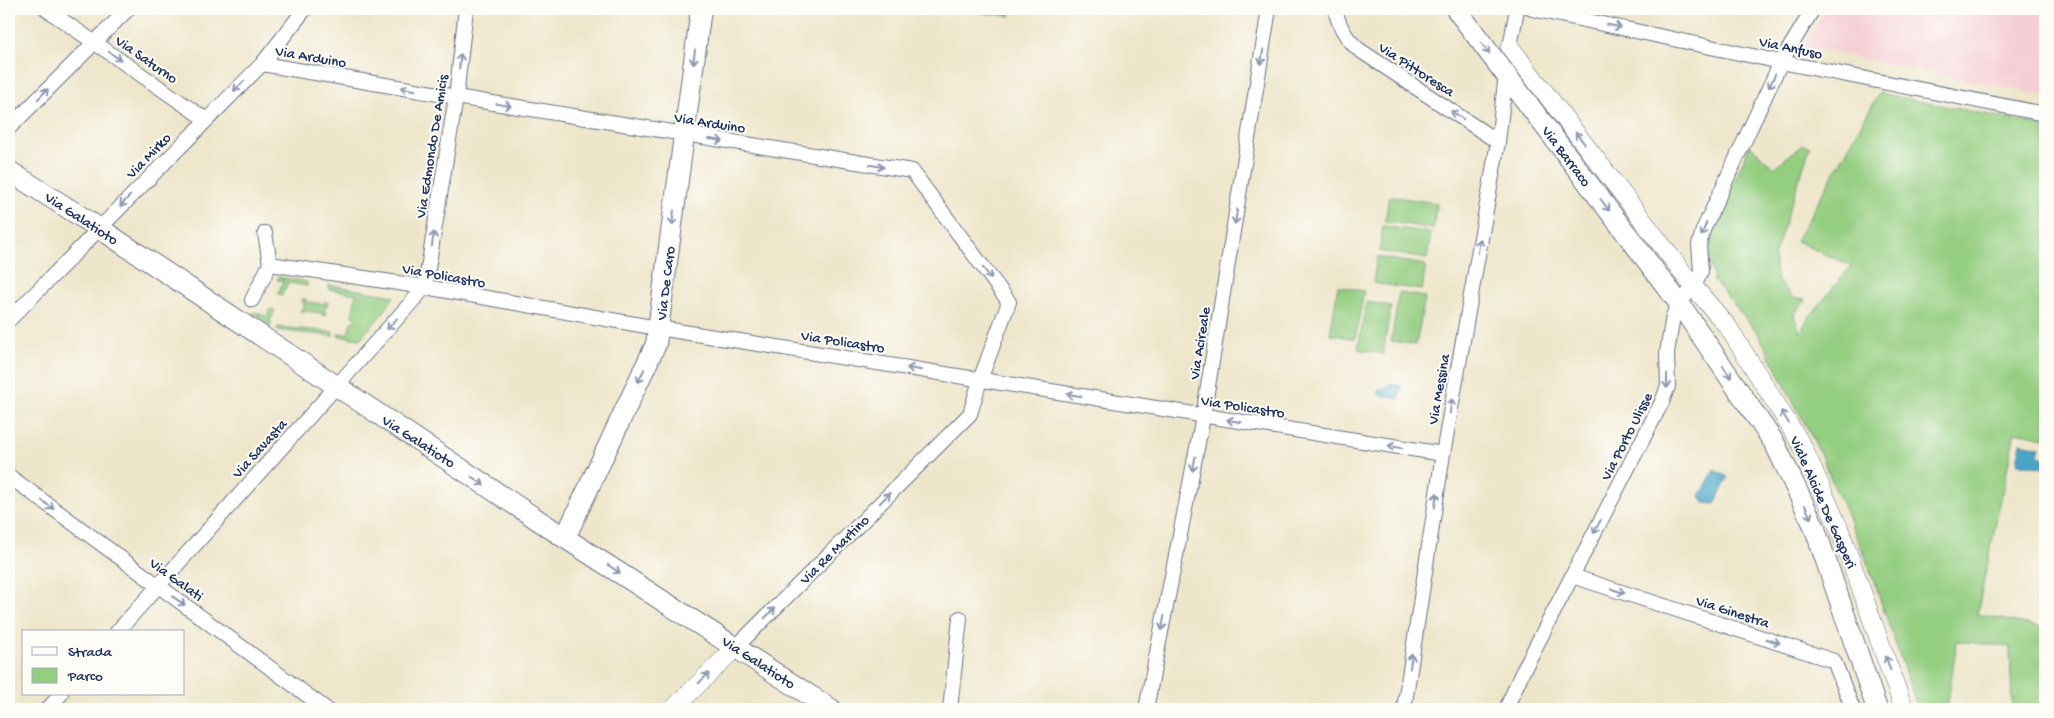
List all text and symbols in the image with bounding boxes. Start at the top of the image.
one-way arrow [1605,22,1621,31]
street label: Via Saturno [110,32,181,89]
street label: Via Anfuso [1756,33,1824,64]
street label: Via Pittoresca [1374,39,1458,102]
one-way arrow [1480,41,1491,54]
street label: Via Arduino [273,43,348,73]
one-way arrow [689,49,699,65]
one-way arrow [1256,49,1266,65]
one-way arrow [108,51,122,61]
one-way arrow [455,54,465,70]
street label: Via Edmondo De Amicis [413,73,453,220]
one-way arrow [1766,74,1776,89]
one-way arrow [233,80,246,92]
one-way arrow [400,84,416,94]
one-way arrow [37,88,50,100]
one-way arrow [496,100,512,110]
street label: Via Arduino [672,109,747,139]
one-way arrow [1450,110,1464,120]
street label: Via Barraco [1536,123,1594,191]
street label: Via Mirko [122,130,176,184]
one-way arrow [1574,132,1585,145]
one-way arrow [708,135,724,145]
one-way arrow [868,161,884,171]
street label: Via Galatioto [40,189,121,250]
one-way arrow [119,195,131,207]
one-way arrow [1599,198,1610,211]
one-way arrow [1230,209,1240,225]
one-way arrow [668,210,678,226]
one-way arrow [1699,221,1708,236]
one-way arrow [428,232,438,248]
one-way arrow [1475,239,1485,255]
street label: Via De Caro [653,245,680,322]
street label: Via Policastro [400,261,487,293]
one-way arrow [982,266,993,279]
street label: Via Acireale [1186,306,1216,382]
one-way arrow [387,317,398,330]
street label: Via Policastro [799,327,886,358]
street label: Via Messina [1425,352,1455,427]
one-way arrow [906,364,922,374]
one-way arrow [1722,364,1732,378]
one-way arrow [635,368,645,383]
one-way arrow [1662,372,1672,389]
one-way arrow [1066,390,1082,400]
street label: Via Porto Ulisse [1597,390,1658,485]
street label: Via Policastro [1199,392,1286,423]
one-way arrow [1447,399,1457,415]
one-way arrow [1779,411,1789,425]
street label: Via Galatioto [377,412,458,473]
street label: Via Savasta [228,415,292,483]
one-way arrow [1227,416,1243,426]
street label: Viale Alcide De Gasperi [1784,433,1860,572]
one-way arrow [1387,441,1403,451]
one-way arrow [1189,455,1198,471]
one-way arrow [471,476,485,486]
one-way arrow [879,492,891,504]
one-way arrow [1431,493,1441,509]
one-way arrow [41,500,55,510]
one-way arrow [1803,504,1813,519]
street label: Via Re Martino [796,512,874,590]
one-way arrow [1592,519,1602,533]
street label: Via Galati [145,554,206,606]
one-way arrow [607,565,621,575]
one-way arrow [1610,586,1626,596]
street label: Via Ginestra [1692,592,1772,633]
one-way arrow [172,596,186,606]
one-way arrow [764,607,776,619]
one-way arrow [1157,615,1167,631]
legend [22,630,185,696]
street label: Via Galatioto [717,633,798,694]
one-way arrow [1765,636,1781,646]
text: Strada [68,644,113,662]
one-way arrow [1407,653,1417,669]
one-way arrow [1883,656,1892,672]
text: Parco [67,668,103,686]
one-way arrow [698,672,710,684]

